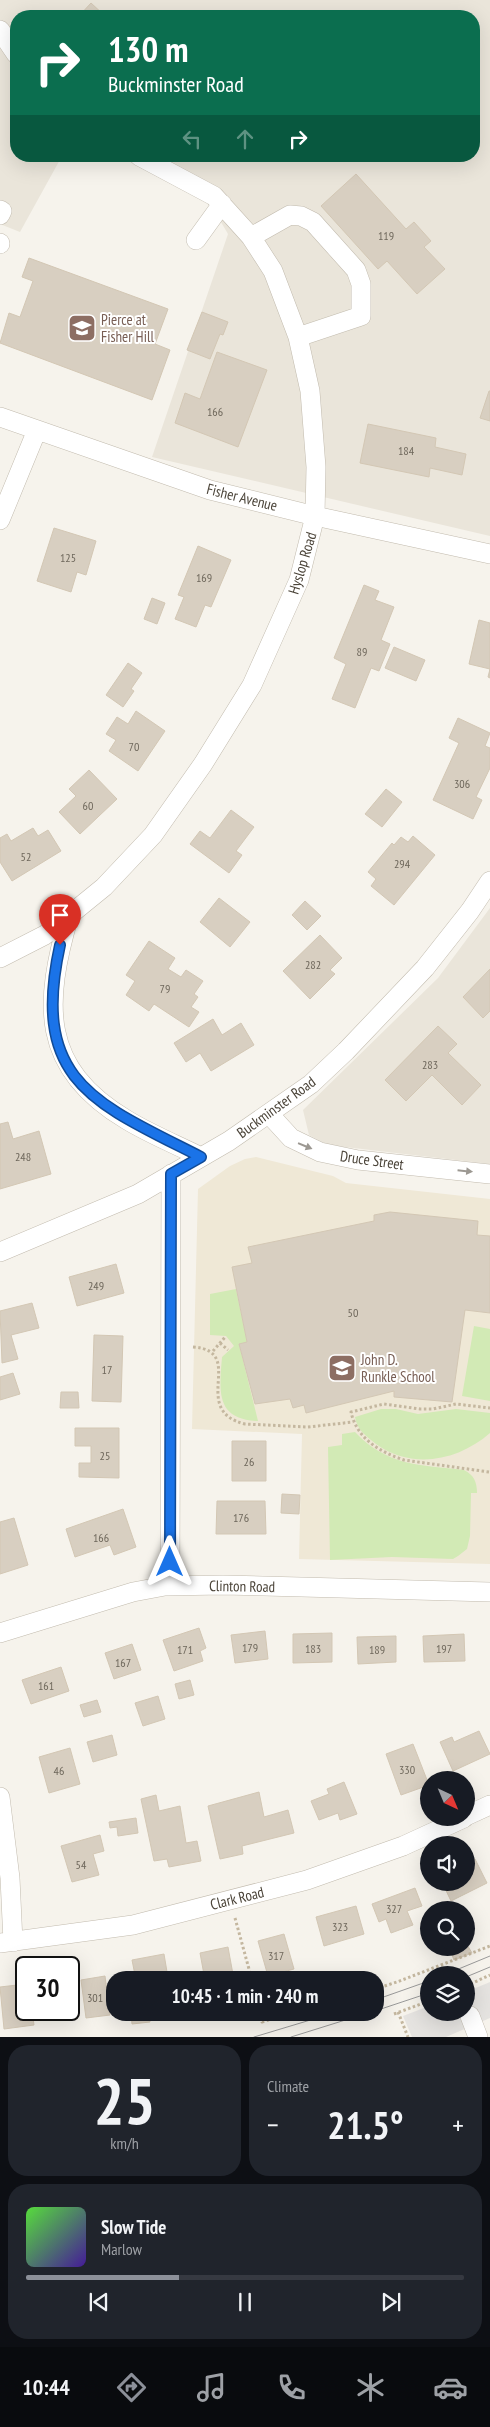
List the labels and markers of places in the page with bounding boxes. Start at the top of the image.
place label: Pierce at Fisher Hill [101,310,154,346]
school or university icon: Pierce at Fisher Hill [67,313,97,343]
pin [39,894,81,945]
place label: John D. Runkle School [360,1350,435,1386]
school or university icon: John D. Runkle School [327,1353,357,1383]

